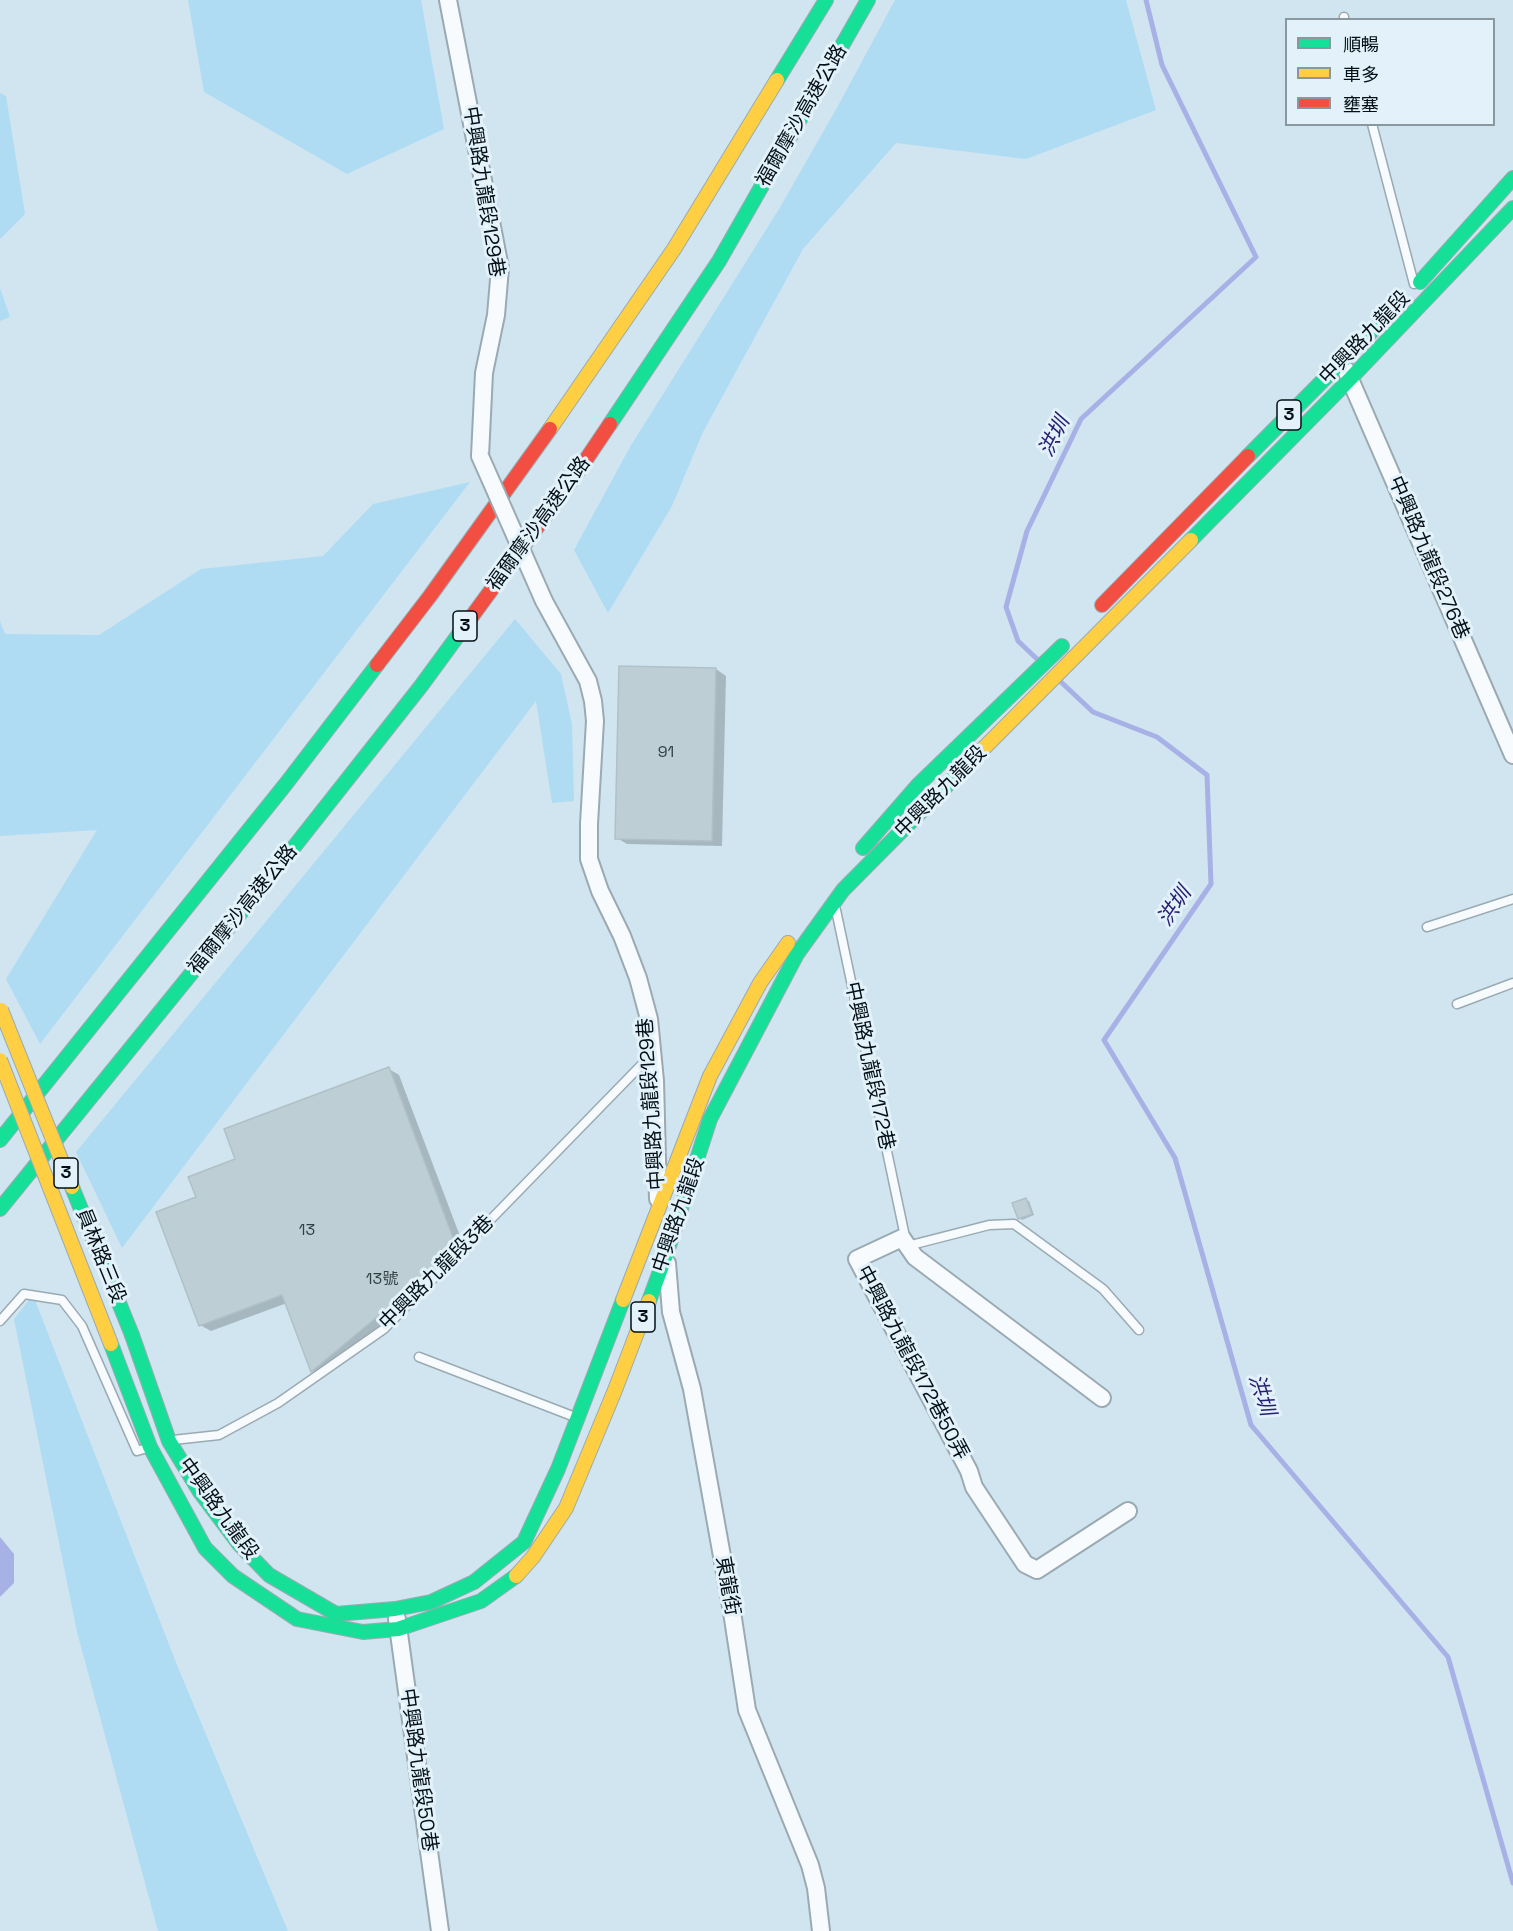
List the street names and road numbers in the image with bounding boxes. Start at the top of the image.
street label: 福爾摩沙高速公路 [752,41,852,191]
street label: 中興路九龍段129巷 [458,105,508,279]
street label: 中興路九龍段 [1315,287,1415,389]
road number: 3 [1277,400,1301,430]
street label: 福爾摩沙高速公路 [482,452,596,596]
street label: 中興路九龍段276巷 [1383,473,1473,643]
road number: 3 [453,611,477,641]
street label: 中興路九龍段 [890,741,992,843]
street label: 福爾摩沙高速公路 [183,840,303,980]
street label: 中興路九龍段172巷 [839,980,899,1152]
street label: 中興路九龍段129巷 [634,1017,670,1191]
street label: 中興路九龍段 [648,1154,710,1276]
road number: 3 [54,1158,78,1188]
street label: 員林路三段 [70,1205,130,1307]
street label: 中興路九龍段3巷 [375,1211,499,1335]
street label: 中興路九龍段172巷50弄 [851,1262,973,1464]
road number: 3 [631,1302,655,1332]
street label: 中興路九龍段 [173,1453,263,1565]
street label: 東龍街 [710,1554,744,1618]
street label: 中興路九龍段50巷 [395,1687,441,1853]

